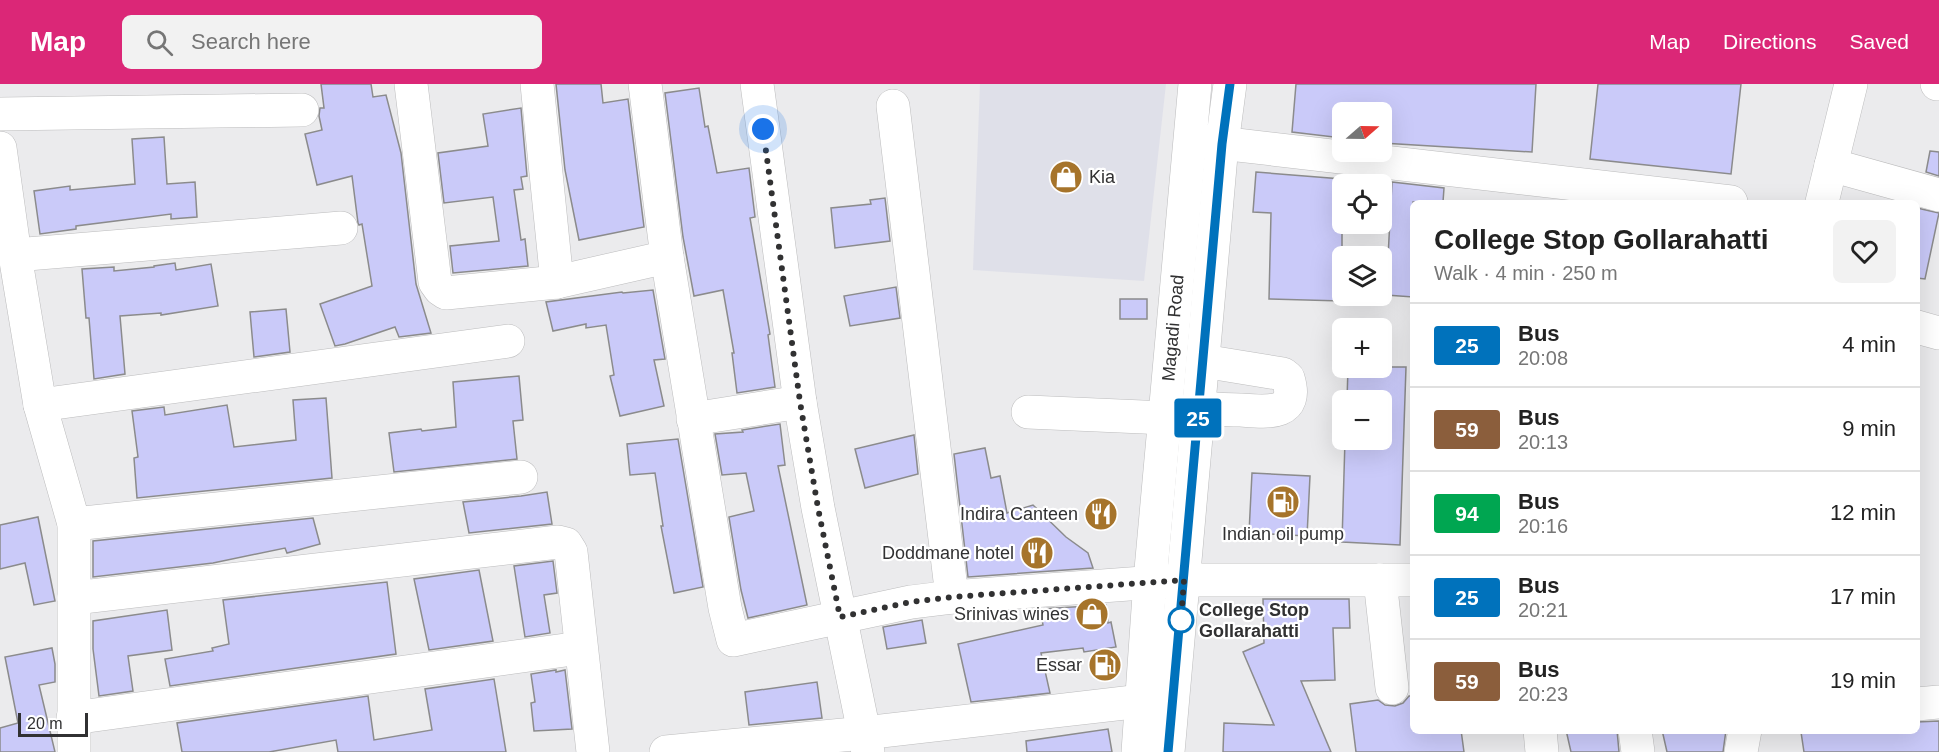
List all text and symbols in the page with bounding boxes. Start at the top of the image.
search box [122,15,542,69]
text: Map [30,26,86,57]
icon: search [143,26,176,59]
text: Search here [191,29,311,54]
text: Map [1649,30,1690,53]
text: Directions [1723,30,1816,53]
text: Saved [1849,30,1909,53]
north arrow [1332,102,1392,162]
map controls [1332,102,1392,450]
your location [748,114,778,144]
shop icon: Kia [1048,159,1084,195]
place label: Kia [1089,167,1116,187]
button: locate [1332,174,1392,234]
button: heart [1833,220,1896,283]
text: College Stop Gollarahatti [1434,224,1768,255]
button: layers [1332,246,1392,306]
text: Walk · 4 min · 250 m [1434,262,1618,284]
street label: Magadi Road [1158,274,1188,382]
button: + [1332,318,1392,378]
text: Bus [1518,321,1560,346]
text: 4 min [1842,332,1896,357]
text: 25 [1455,334,1479,357]
text: 20:08 [1518,347,1568,369]
button: − [1332,390,1392,450]
line badge: 25 [1171,398,1225,438]
text: Bus [1518,405,1560,430]
text: 25 [1186,407,1210,430]
text: 9 min [1842,416,1896,441]
text: 59 [1455,418,1479,441]
text: 20:13 [1518,431,1568,453]
fuel station icon: Indian oil pump [1265,484,1301,520]
text: Bus [1518,489,1560,514]
restaurant icon: Indira Canteen [1083,496,1119,532]
text: 12 min [1830,500,1896,525]
text: 94 [1455,502,1479,525]
place label: Indira Canteen [960,504,1078,524]
text: 20:16 [1518,515,1568,537]
place label: Indian oil pump [1222,524,1344,544]
restaurant icon: Doddmane hotel [1019,535,1055,571]
place label: Doddmane hotel [882,543,1014,563]
text: Bus [1518,573,1560,598]
text: 17 min [1830,584,1896,609]
text: 25 [1455,586,1479,609]
shop icon: Srinivas wines [1074,596,1110,632]
text: 20:21 [1518,599,1568,621]
place label: College Stop Gollarahatti [1199,600,1309,641]
place label: Srinivas wines [954,604,1069,624]
marker: College Stop Gollarahatti [1168,607,1194,633]
fuel station icon: Essar [1087,647,1123,683]
place label: Essar [1036,655,1082,675]
text: Bus [1518,657,1560,682]
text: 19 min [1830,668,1896,693]
text: 59 [1455,670,1479,693]
text: 20:23 [1518,683,1568,705]
scale bar [18,710,88,738]
text: 20 m [27,715,63,732]

